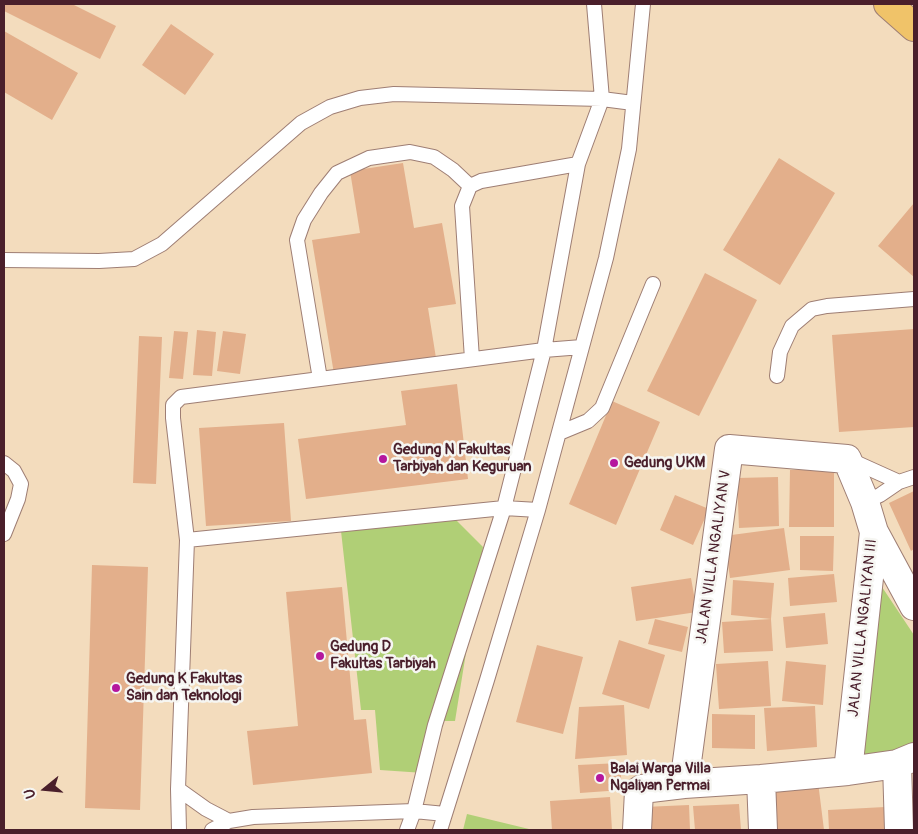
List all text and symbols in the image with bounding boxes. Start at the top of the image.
place label: Gedung N Fakultas Tarbiyah dan Keguruan [393,441,532,476]
marker: Gedung N Fakultas Tarbiyah dan Keguruan [377,453,389,465]
place label: Gedung UKM [624,454,705,472]
marker: Gedung UKM [608,457,620,469]
street label: JALAN VILLA NGALIYAN V [693,469,735,645]
street label: JALAN VILLA NGALIYAN III [845,538,881,718]
place label: Gedung D Fakultas Tarbiyah [330,638,436,673]
marker: Gedung D Fakultas Tarbiyah [314,650,326,662]
place label: Gedung K Fakultas Sain dan Teknologi [126,670,242,705]
marker: Gedung K Fakultas Sain dan Teknologi [110,682,122,694]
place label: Balai Warga Villa Ngaliyan Permai [610,760,711,795]
north arrow [20,764,70,814]
marker: Balai Warga Villa Ngaliyan Permai [594,772,606,784]
text: U [21,787,40,800]

